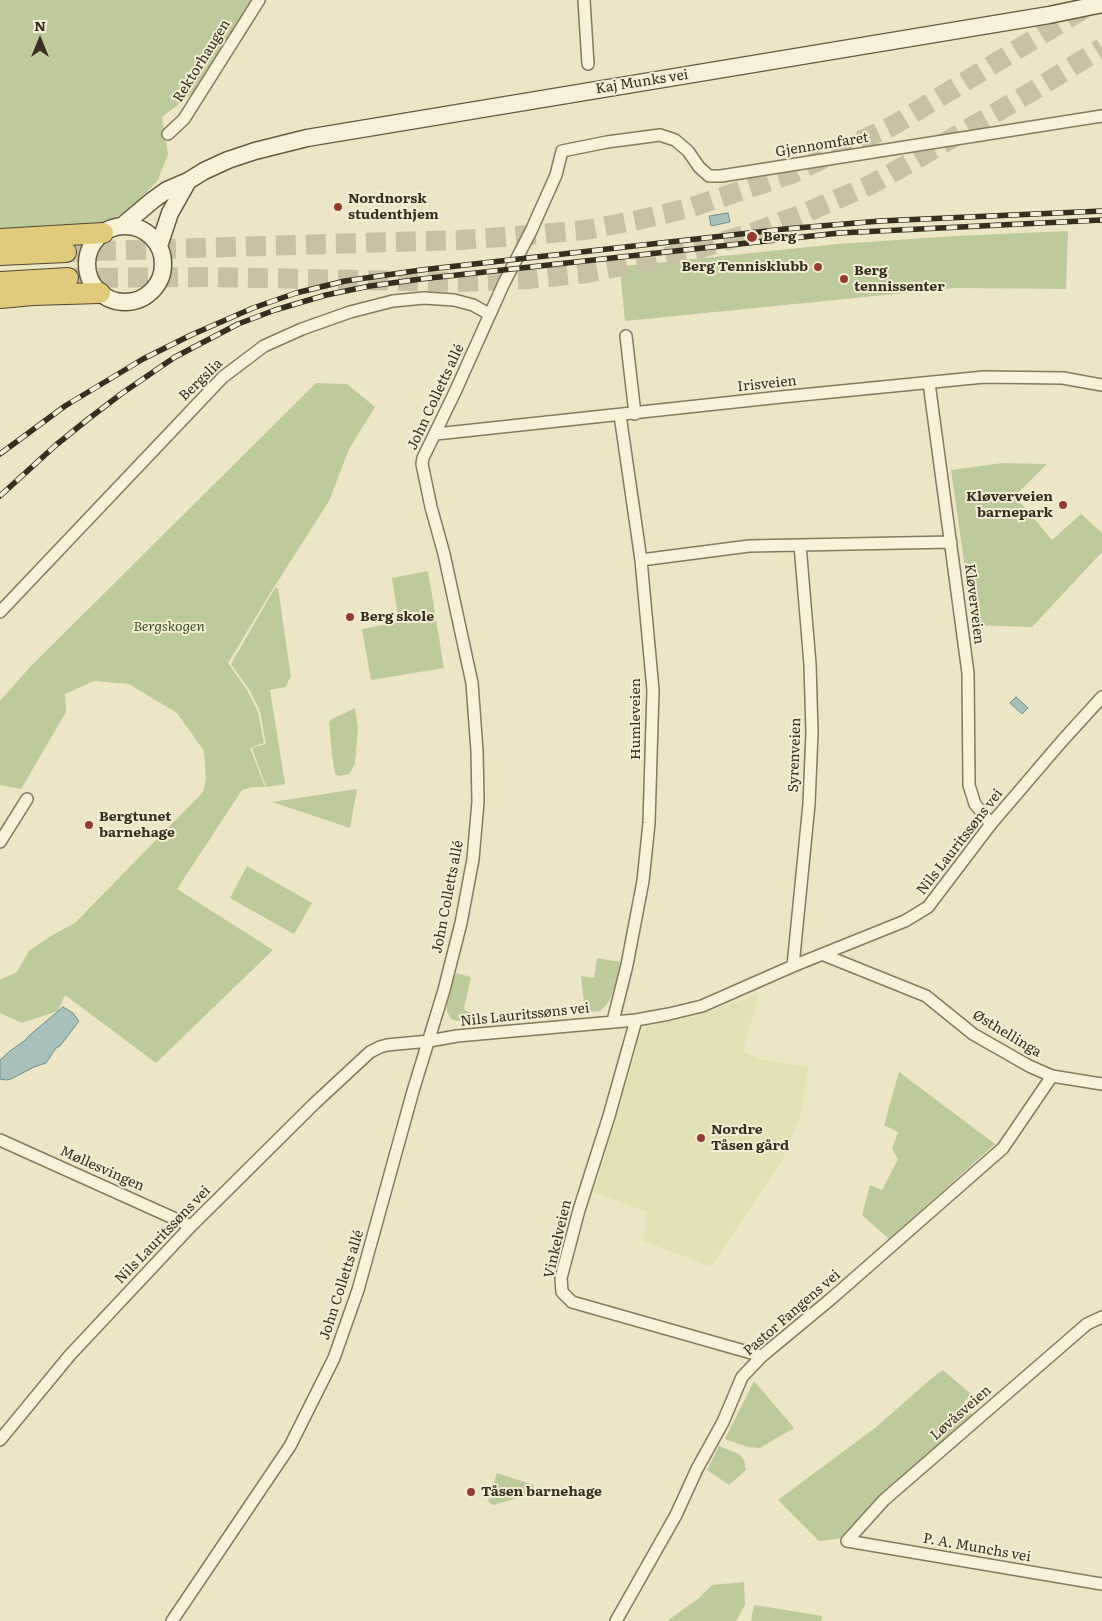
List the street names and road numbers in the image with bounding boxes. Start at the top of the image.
street label: Rektorhaugen [170,16,234,106]
street label: Kaj Munks vei [594,66,690,98]
street label: Gjennomfaret [774,129,870,161]
street label: John Colletts allé [404,341,468,453]
street label: Bergslia [176,355,226,405]
street label: Irisveien [737,373,797,395]
street label: Kløverveien [961,563,987,645]
street label: Humleveien [628,678,644,760]
street label: Syrenveien [785,717,805,793]
street label: Nils Lauritssøns vei [913,786,1007,898]
street label: John Colletts allé [429,839,467,955]
street label: Nils Lauritssøns vei [460,1000,590,1030]
street label: Østhellinga [970,1007,1044,1061]
street label: Møllesvingen [57,1143,147,1195]
street label: Nils Lauritssøns vei [112,1182,214,1288]
street label: Vinkelveien [541,1198,575,1280]
street label: John Colletts allé [316,1228,368,1342]
street label: Pastor Fangens vei [740,1266,844,1360]
street label: Løvåsveien [927,1382,995,1444]
street label: P. A. Munchs vei [922,1530,1032,1566]

